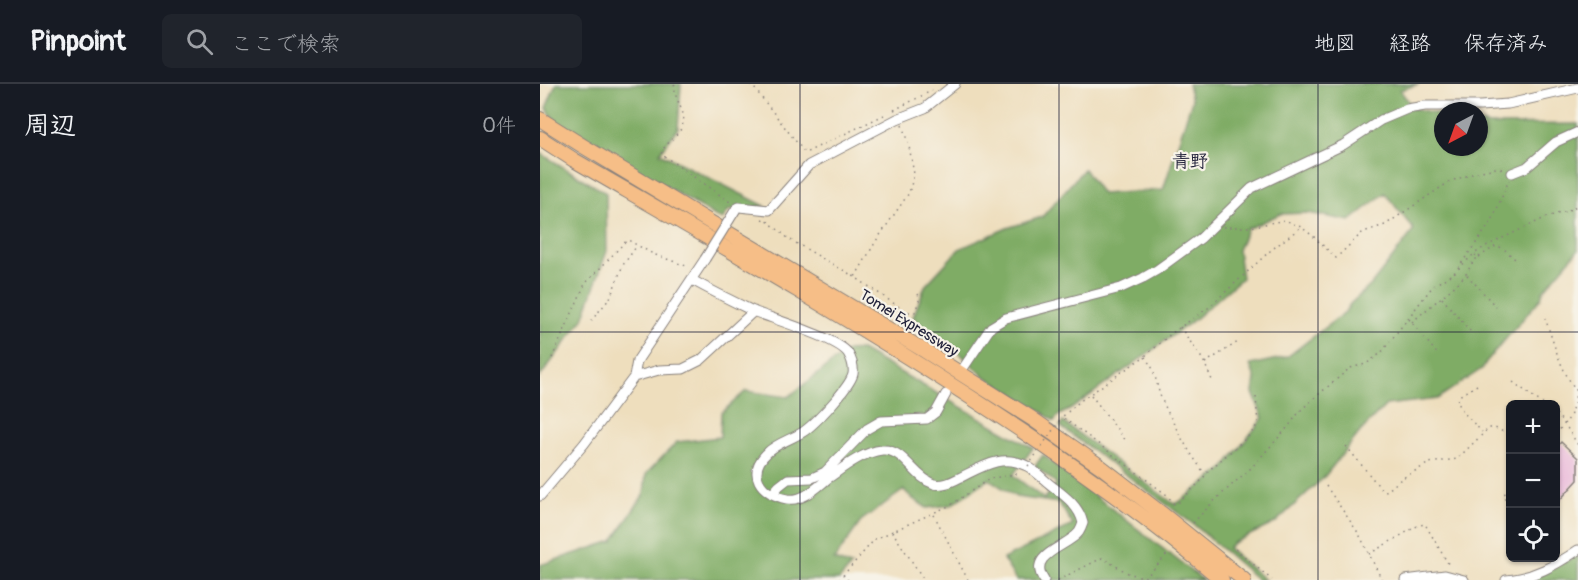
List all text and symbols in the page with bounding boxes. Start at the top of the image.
search box [162,14,582,68]
text: Pinpoint [30,24,126,59]
icon: search [183,25,216,58]
text: ここで検索 [231,30,341,58]
text: 地図 [1314,30,1356,57]
text: 経路 [1389,30,1431,57]
text: 保存済み [1464,30,1548,57]
north arrow [1434,102,1488,156]
text: 周辺 [24,110,76,142]
text: 0件 [482,113,516,138]
district label: 青野 [1172,150,1208,173]
street label: Tomei Expressway [856,285,962,362]
map controls [1506,400,1560,562]
button: + [1506,400,1560,454]
button: − [1506,454,1560,508]
button: locate [1506,508,1560,562]

